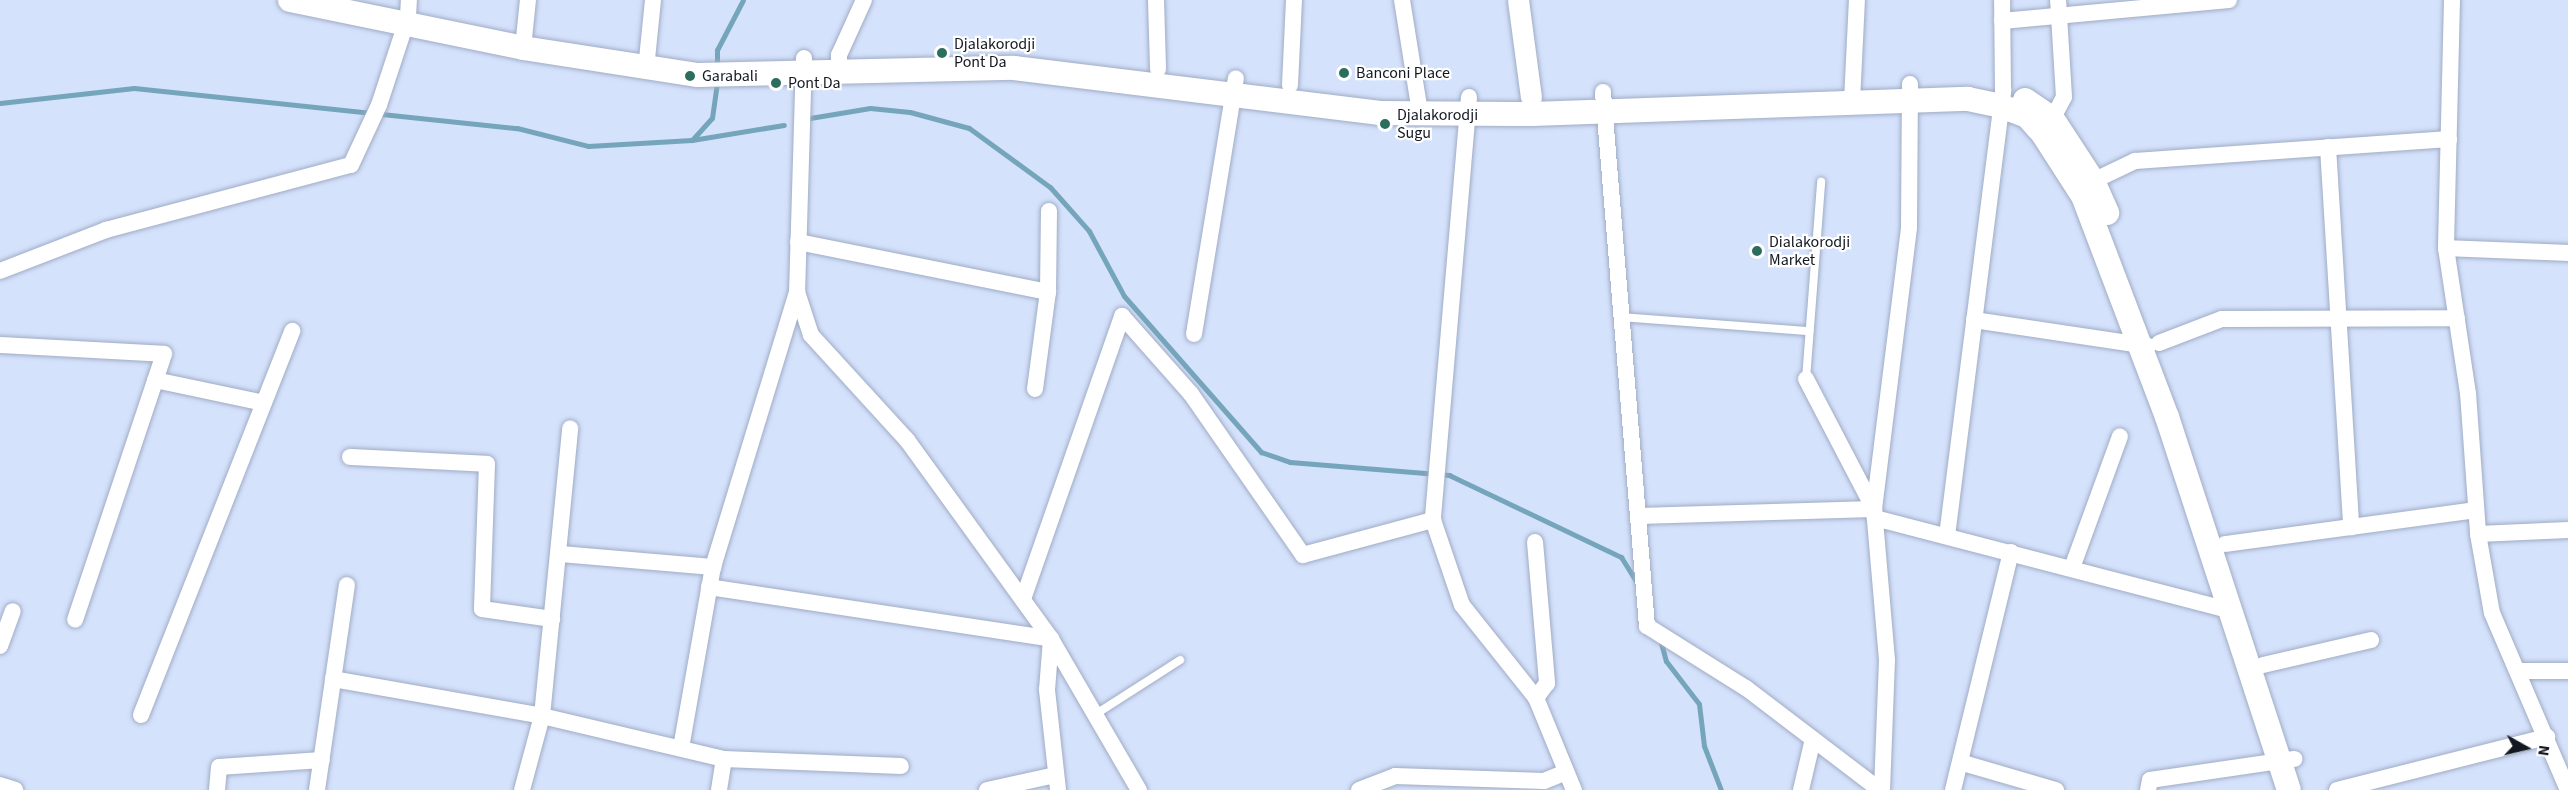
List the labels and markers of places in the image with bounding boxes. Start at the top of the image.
place label: Djalakorodji Pont Da [954,34,1035,72]
marker: Djalakorodji Pont Da [935,46,949,60]
place label: Banconi Place [1356,63,1450,83]
place label: Garabali [702,66,758,86]
marker: Banconi Place [1337,66,1351,80]
marker: Garabali [683,69,697,83]
place label: Pont Da [788,73,841,93]
marker: Pont Da [769,76,783,90]
place label: Djalakorodji Sugu [1397,105,1478,143]
marker: Djalakorodji Sugu [1378,117,1392,131]
place label: Dialakorodji Market [1769,232,1850,270]
marker: Dialakorodji Market [1750,244,1764,258]

